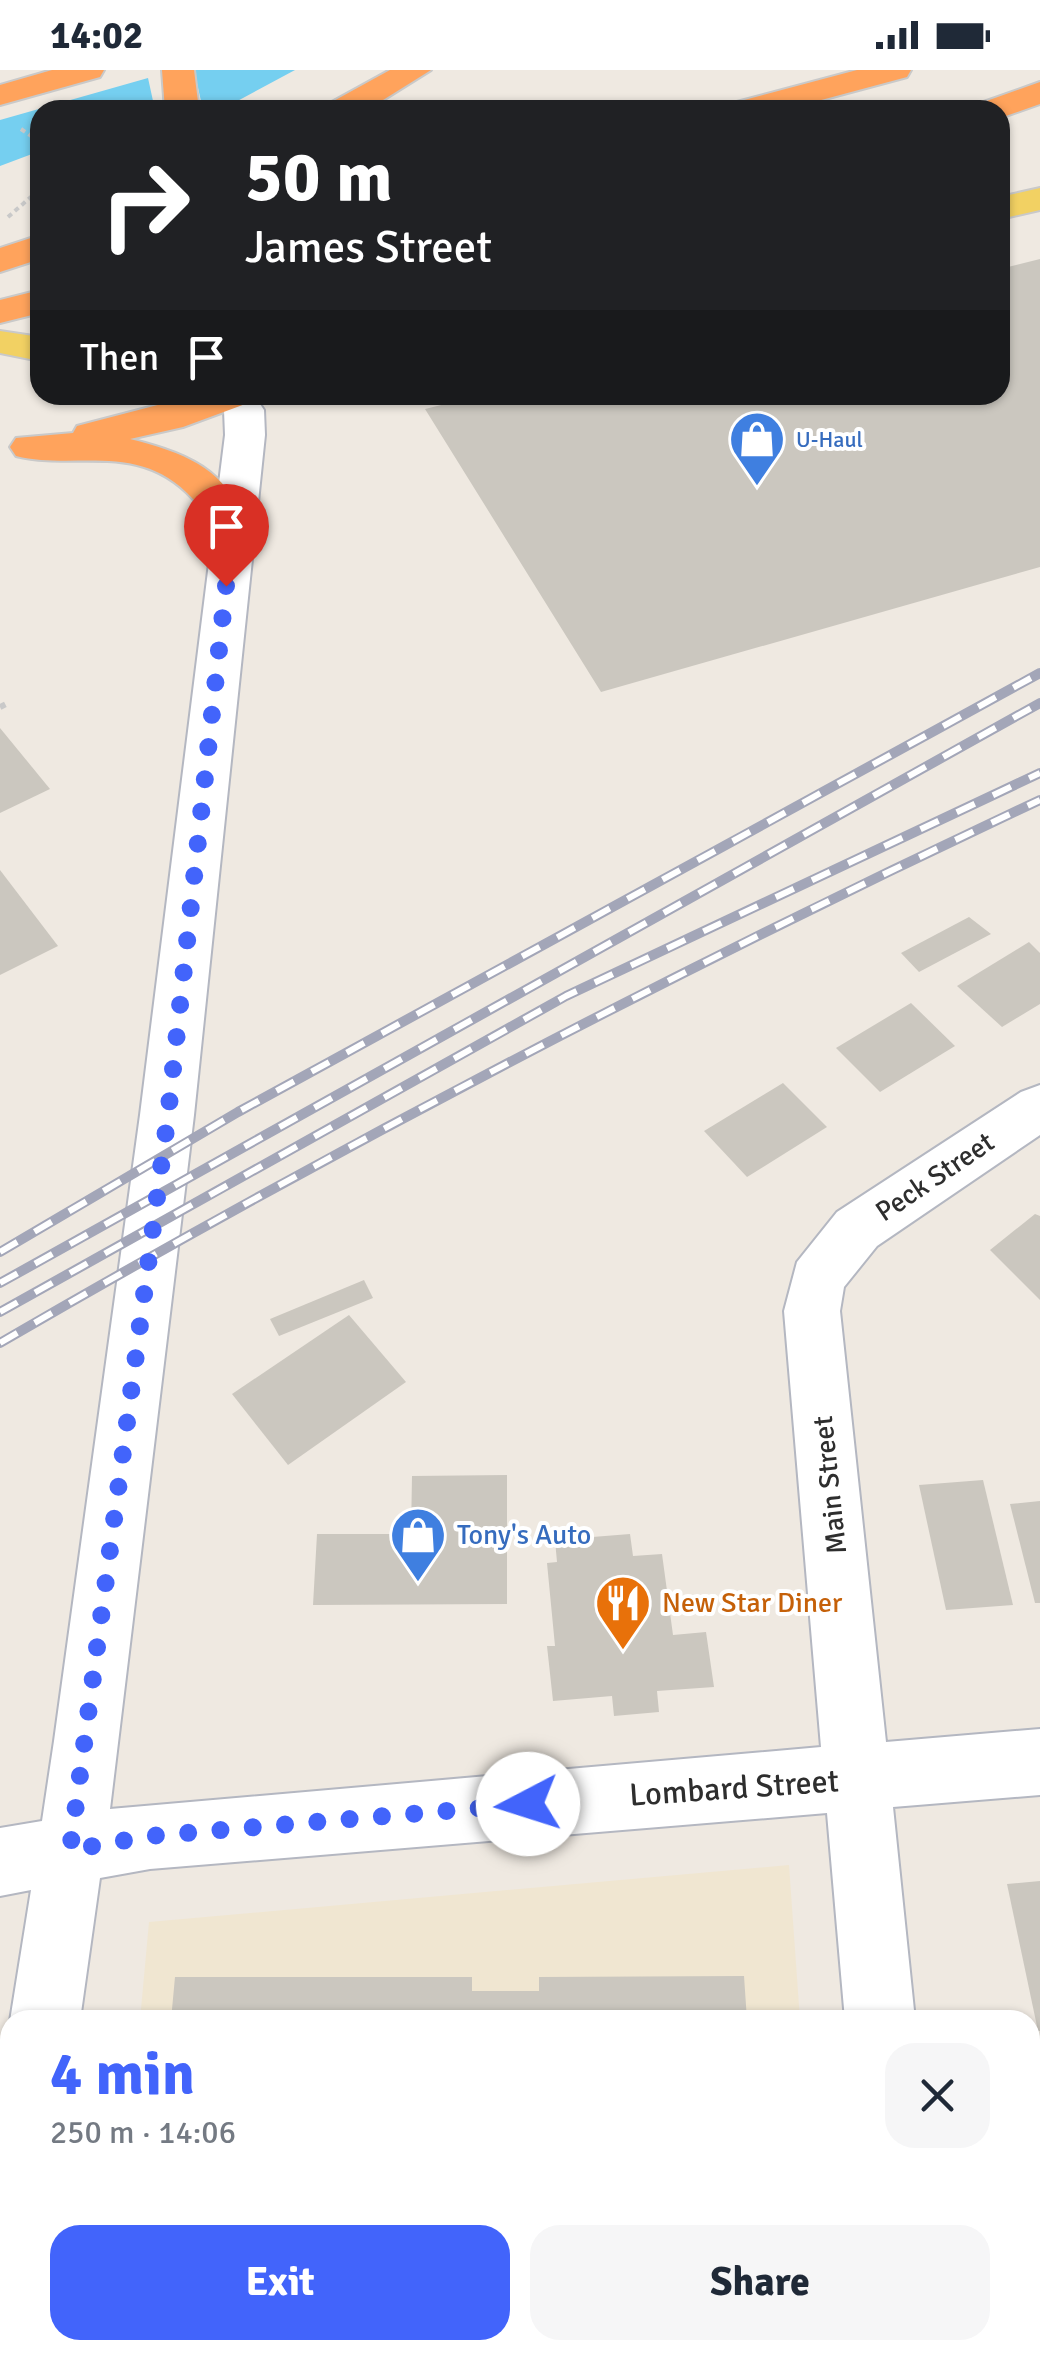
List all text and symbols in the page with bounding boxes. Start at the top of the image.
text: 14:02 [50,12,143,59]
text: 50 m [245,134,393,220]
icon: right [80,140,210,270]
text: James Street [245,220,492,275]
icon: arrive [179,330,234,385]
text: Then [80,334,159,381]
shop icon: U-Haul [727,409,787,488]
place label: U-Haul [796,426,863,453]
pin [184,484,269,587]
icon: arrive [199,499,254,554]
street label: Peck Street [869,1125,1001,1229]
street label: Main Street [806,1414,854,1556]
shop icon: Tony's Auto [388,1505,448,1584]
place label: Tony's Auto [457,1518,591,1552]
restaurant icon: New Star Diner [593,1573,653,1652]
place label: New Star Diner [662,1586,843,1620]
position arrow [476,1752,580,1856]
street label: Lombard Street [628,1761,840,1815]
text: 4 min [50,2038,195,2112]
button: close [885,2043,990,2148]
text: 250 m · 14:06 [50,2113,236,2152]
button: Exit [50,2225,510,2340]
button: Share [530,2225,990,2340]

